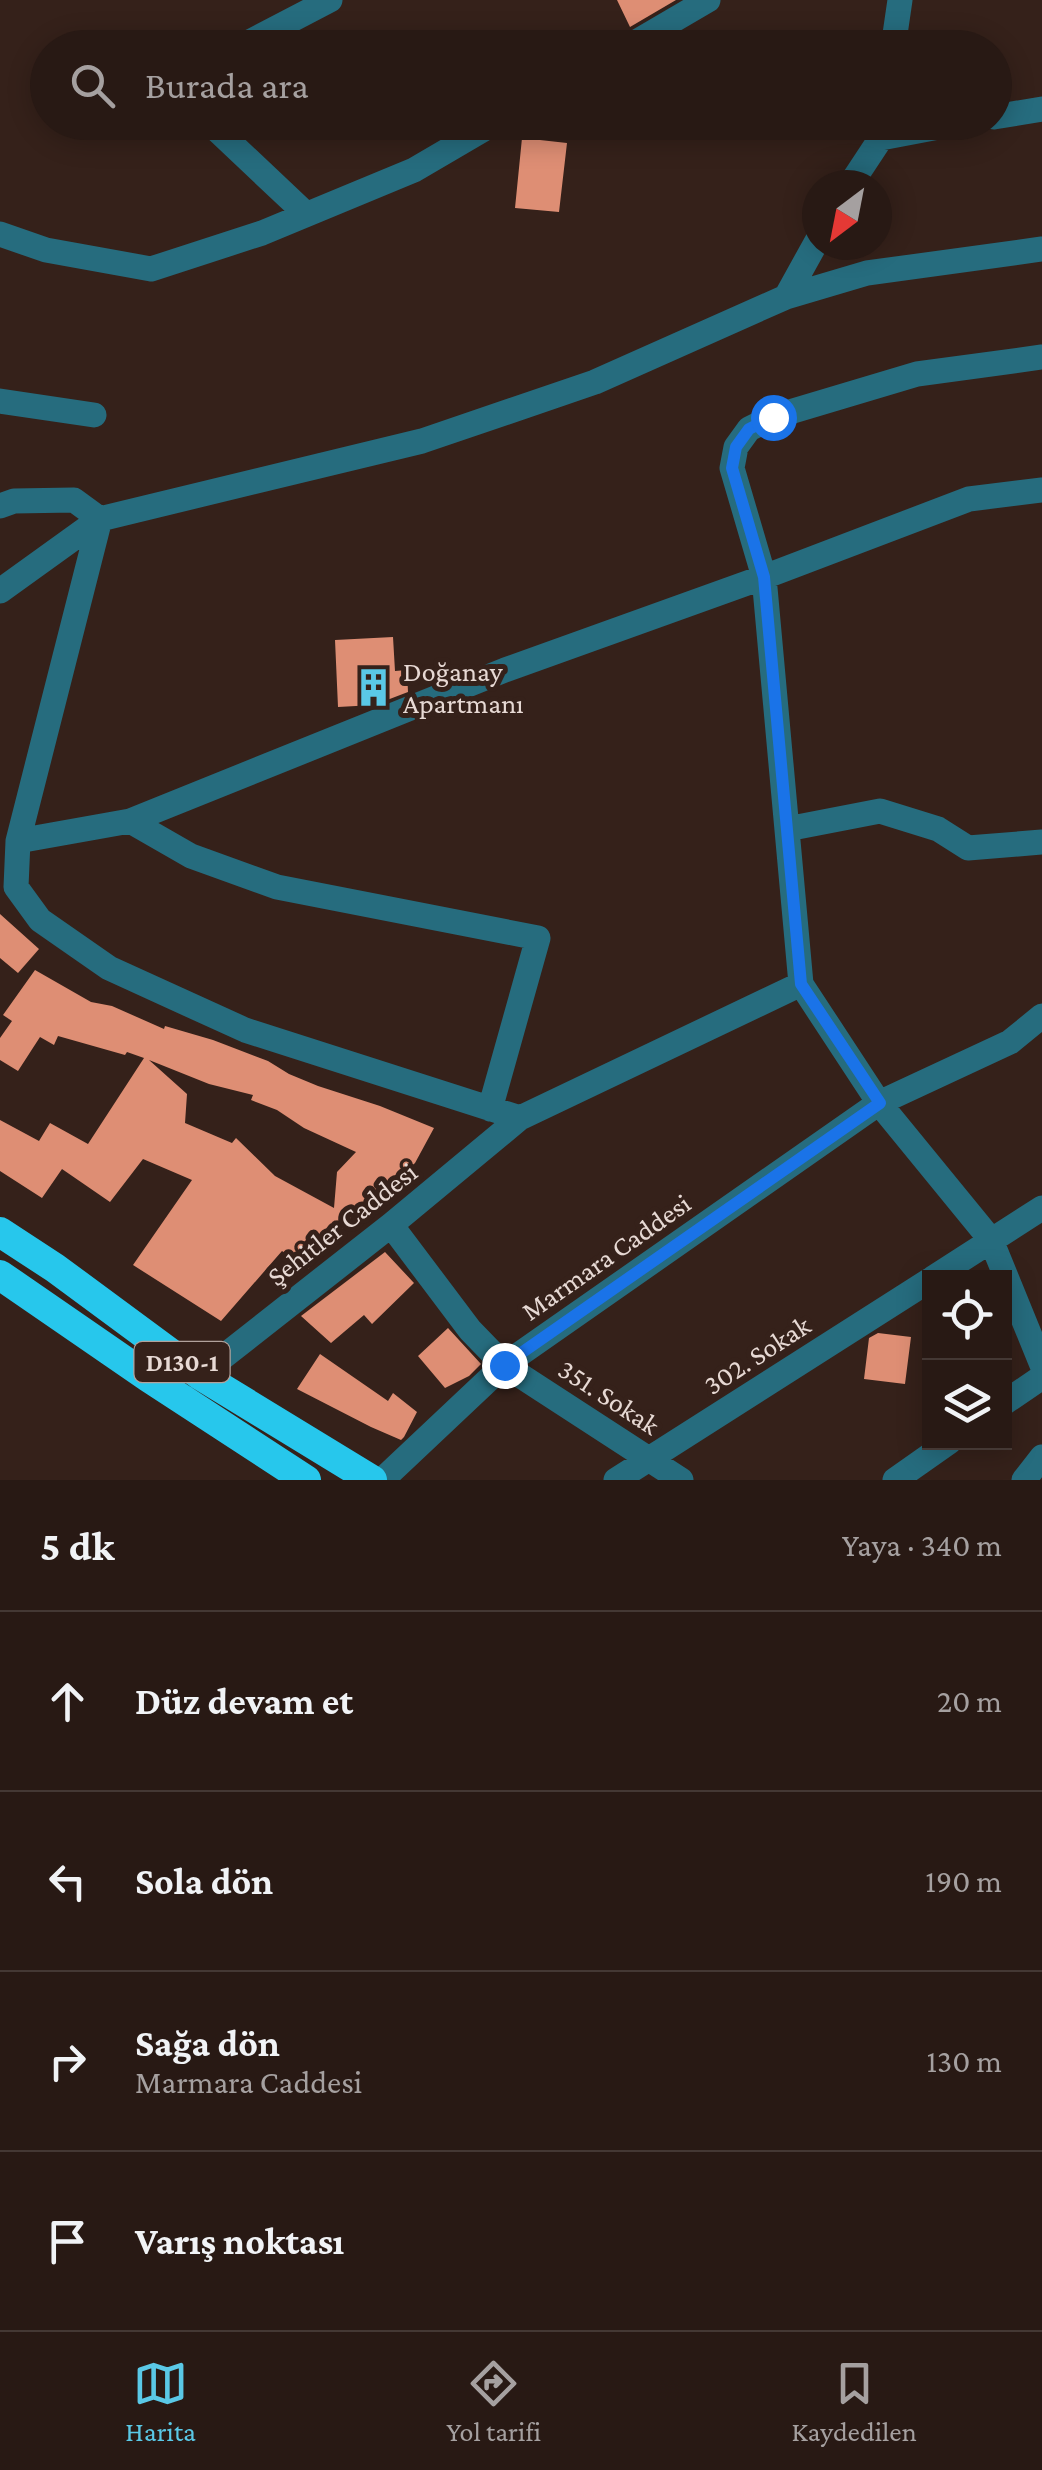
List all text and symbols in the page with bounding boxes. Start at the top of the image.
search box [30,30,1012,140]
icon: search [65,58,120,113]
text: Burada ara [145,64,309,106]
north arrow [802,170,892,260]
route start [751,395,797,441]
place label: Doğanay Apartmanı [403,656,524,719]
building icon: Doğanay Apartmanı [352,666,394,708]
street label: Şehitler Caddesi [261,1156,423,1292]
street label: Marmara Caddesi [516,1187,696,1327]
map controls [922,1270,1012,1450]
button: locate [922,1270,1012,1360]
street label: 302. Sokak [698,1309,816,1401]
road number: D130-1 [134,1342,230,1382]
route end [482,1343,528,1389]
street label: 351. Sokak [553,1353,666,1441]
button: layers [922,1360,1012,1450]
text: 5 dk [40,1522,114,1569]
text: Yaya · 340 m [842,1527,1002,1563]
icon: ahead [40,1674,95,1729]
text: Düz devam et [135,1680,353,1722]
text: 20 m [937,1683,1002,1719]
icon: left [40,1854,95,1909]
text: Sola dön [135,1860,273,1902]
text: 190 m [925,1863,1002,1899]
text: Sağa dön [135,2022,280,2064]
icon: right [40,2034,95,2089]
text: 130 m [926,2043,1002,2079]
text: Marmara Caddesi [135,2064,362,2100]
icon: arrive [40,2214,95,2269]
text: Varış noktası [135,2220,344,2262]
tab: Harita [125,2356,196,2447]
tab: Yol tarifi [447,2356,541,2447]
tab: Kaydedilen [792,2356,917,2447]

